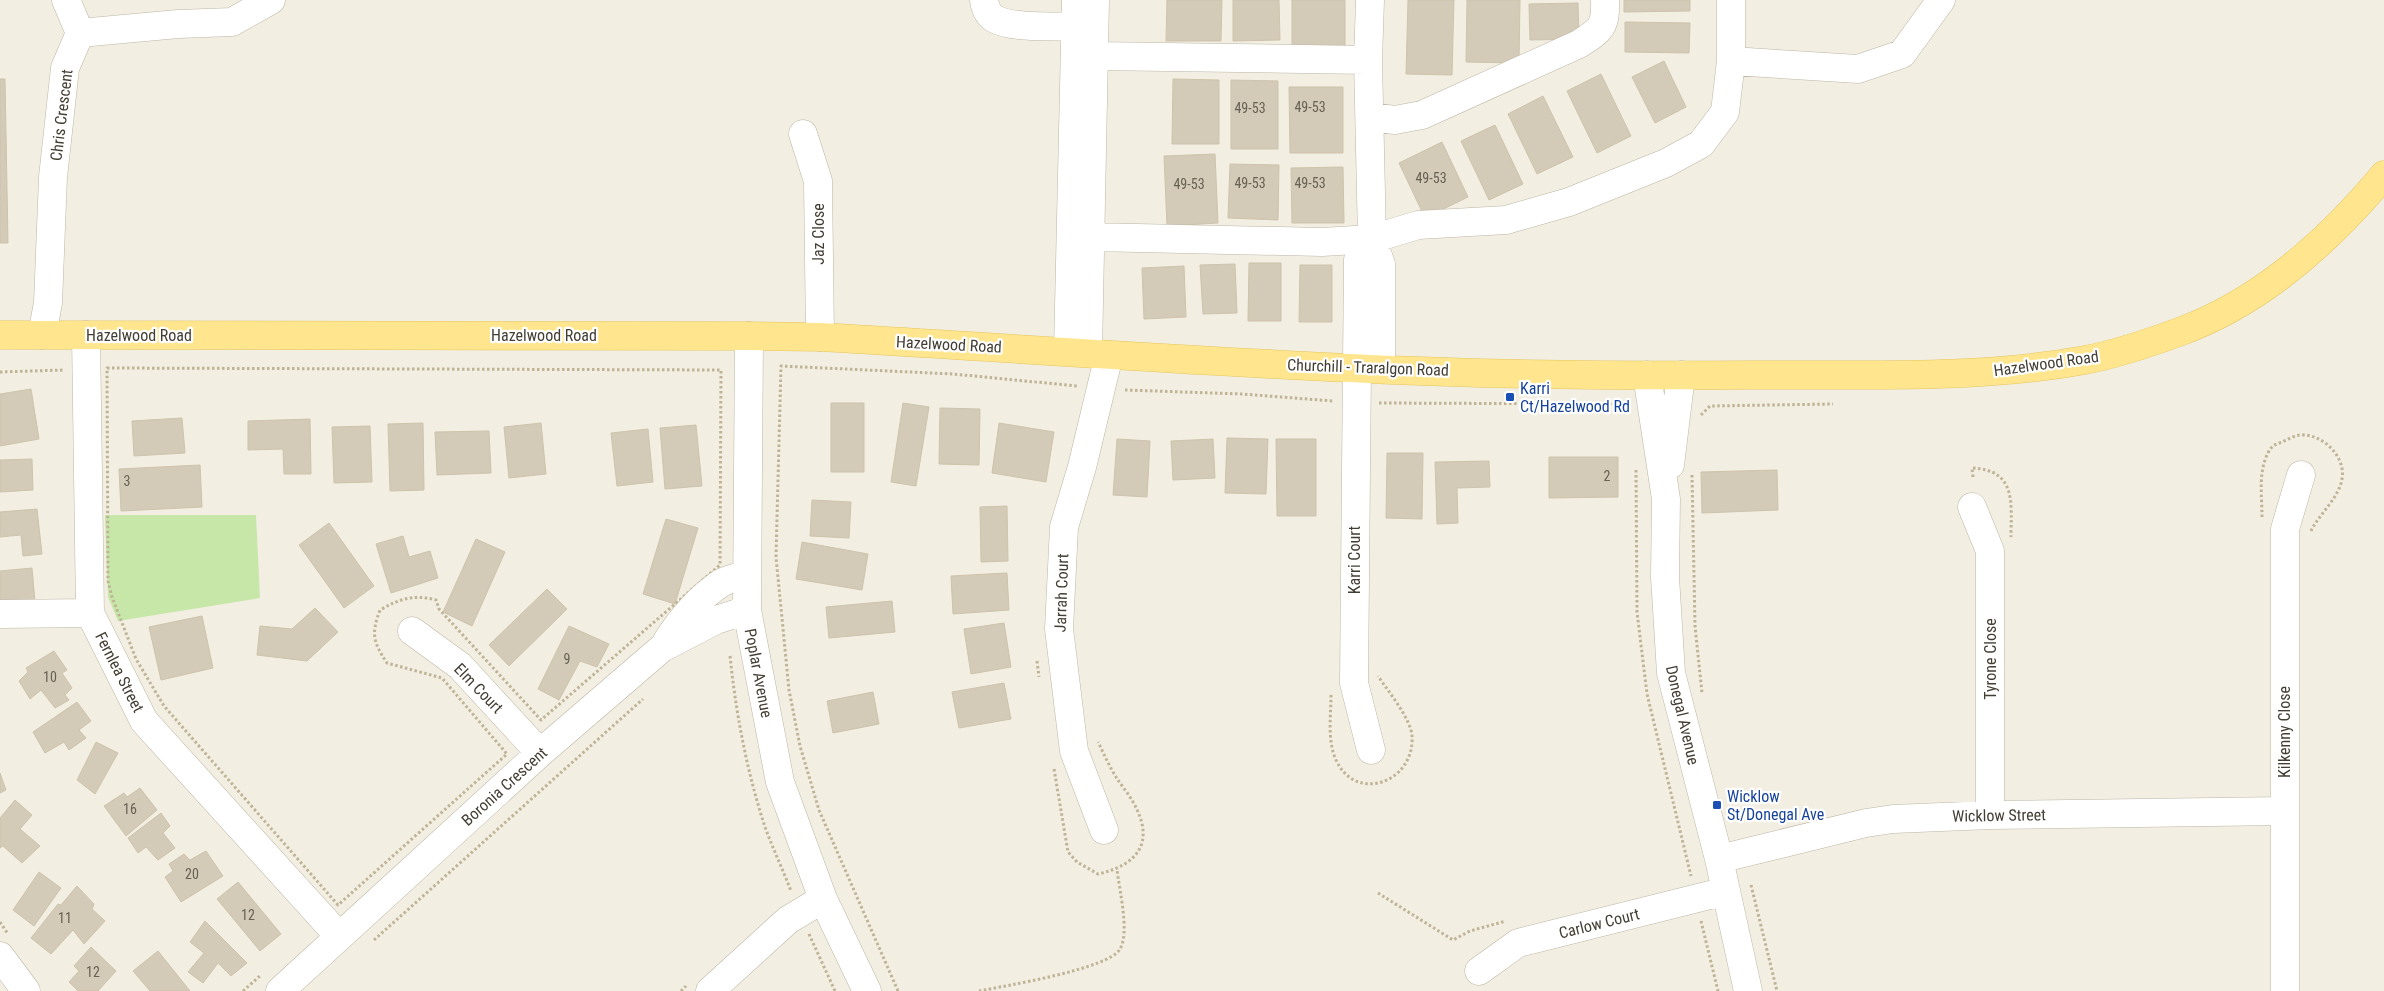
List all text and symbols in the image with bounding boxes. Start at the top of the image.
street label: Chris Crescent [46,68,77,162]
house number: 49-53 [1294,99,1326,115]
house number: 49-53 [1234,100,1266,116]
house number: 49-53 [1415,170,1447,186]
house number: 49-53 [1234,175,1266,191]
house number: 49-53 [1294,175,1326,191]
house number: 49-53 [1173,176,1205,192]
street label: Jaz Close [809,203,828,265]
street label: Hazelwood Road [86,326,192,345]
street label: Hazelwood Road [491,326,597,345]
street label: Hazelwood Road [896,332,1002,357]
street label: Hazelwood Road [1992,347,2100,380]
street label: Churchill - Traralgon Road [1287,355,1449,380]
place label: Karri Ct/Hazelwood Rd [1520,379,1630,416]
marker: Karri Ct/Hazelwood Rd [1504,391,1516,403]
house number: 2 [1604,468,1611,484]
house number: 3 [124,473,130,489]
street label: Karri Court [1345,526,1364,594]
street label: Jarrah Court [1051,553,1072,633]
street label: Tyrone Close [1981,618,2000,700]
street label: Poplar Avenue [741,627,776,719]
street label: Fernlea Street [91,629,148,716]
house number: 9 [564,651,570,667]
street label: Elm Court [450,659,507,717]
street label: Donegal Avenue [1662,664,1703,767]
house number: 10 [43,669,57,685]
street label: Kilkenny Close [2275,686,2294,778]
street label: Boronia Crescent [458,743,551,830]
place label: Wicklow St/Donegal Ave [1727,787,1824,824]
marker: Wicklow St/Donegal Ave [1711,799,1723,811]
house number: 16 [123,801,137,817]
street label: Wicklow Street [1952,805,2046,826]
house number: 20 [185,866,199,882]
street label: Carlow Court [1557,904,1642,943]
house number: 12 [241,907,255,923]
house number: 11 [58,910,72,926]
house number: 12 [86,964,100,980]

